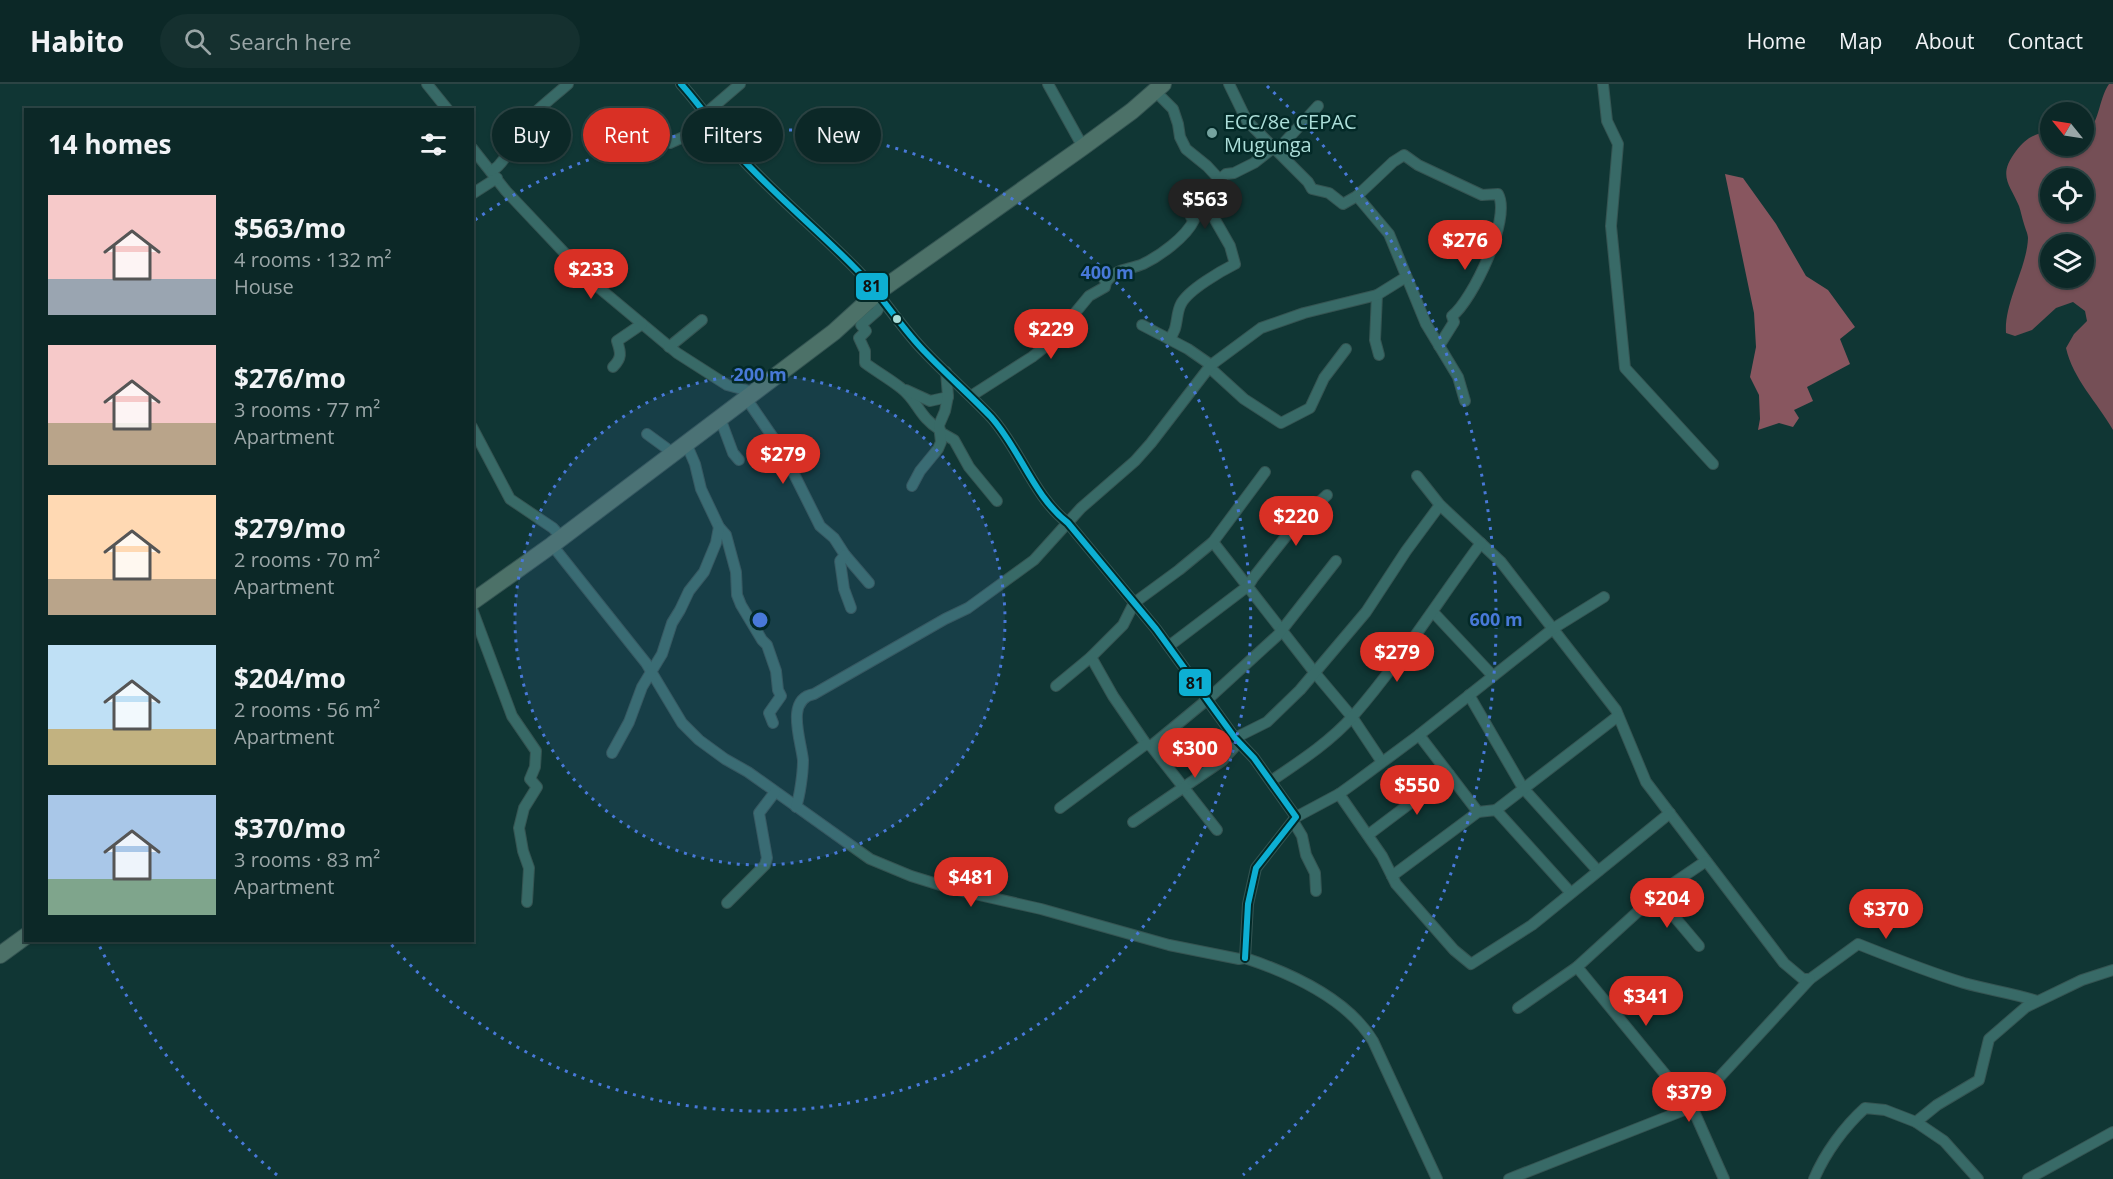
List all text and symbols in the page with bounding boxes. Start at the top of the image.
search box [160,14,580,68]
text: Habito [30,22,124,60]
icon: search [181,25,214,58]
text: Search here [229,26,352,56]
text: Home [1747,27,1806,55]
text: Map [1839,27,1882,55]
text: About [1915,27,1975,55]
text: Contact [2008,27,2083,55]
north arrow [2040,102,2094,156]
map controls [2040,102,2094,288]
chip: Buy [492,108,571,162]
chip: Rent [583,108,670,162]
chip: Filters [682,108,783,162]
chip: New [795,108,881,162]
place label: ECC/8e CEPAC Mugunga [1224,108,1357,158]
text: 14 homes [48,126,172,162]
marker: ECC/8e CEPAC Mugunga [1205,126,1219,140]
icon: filters [417,128,450,161]
button: locate [2040,168,2094,222]
pin: $563 [1169,179,1241,230]
text: $563 [1182,185,1228,212]
text: $563/mo [234,210,346,246]
icon: home [96,219,168,291]
pin: $276 [1429,220,1501,271]
text: $276 [1442,226,1488,253]
button: layers [2040,234,2094,288]
text: 4 rooms · 132 m² [234,246,392,273]
pin: $233 [555,249,627,300]
text: $233 [568,255,614,282]
text: 400 m [1080,260,1134,284]
line badge: 81 [855,272,889,301]
text: House [234,273,294,300]
text: 81 [863,275,881,297]
pin: $229 [1015,309,1087,360]
unlabelled marker [891,313,903,325]
text: $229 [1028,315,1074,342]
text: $276/mo [234,360,346,396]
text: 200 m [733,362,787,386]
icon: home [96,369,168,441]
text: 3 rooms · 77 m² [234,396,380,423]
text: Apartment [234,423,334,450]
pin: $279 [747,434,819,485]
text: $279 [760,440,806,467]
pin: $220 [1260,496,1332,547]
text: $220 [1273,502,1319,529]
text: $279/mo [234,510,346,546]
icon: home [96,519,168,591]
text: 2 rooms · 70 m² [234,546,380,573]
text: Apartment [234,573,334,600]
text: 600 m [1469,607,1523,631]
centre of rings [750,610,770,630]
pin: $279 [1361,632,1433,683]
text: $279 [1374,638,1420,665]
text: $204/mo [234,660,346,696]
line badge: 81 [1178,668,1212,697]
icon: home [96,669,168,741]
text: 81 [1186,672,1204,694]
text: 2 rooms · 56 m² [234,696,380,723]
text: Apartment [234,723,334,750]
pin: $300 [1159,728,1231,779]
text: $300 [1172,734,1218,761]
pin: $550 [1381,765,1453,816]
text: $550 [1394,771,1440,798]
text: $370/mo [234,810,346,846]
icon: home [96,819,168,891]
text: 3 rooms · 83 m² [234,846,380,873]
pin: $481 [935,857,1007,908]
text: $481 [948,863,994,890]
text: Apartment [234,873,334,900]
pin: $204 [1631,878,1703,929]
text: $204 [1644,884,1690,911]
pin: $370 [1850,889,1922,940]
text: $370 [1863,895,1909,922]
pin: $341 [1610,976,1682,1027]
text: $341 [1623,982,1669,1009]
pin: $379 [1653,1072,1725,1123]
text: $379 [1666,1078,1712,1105]

